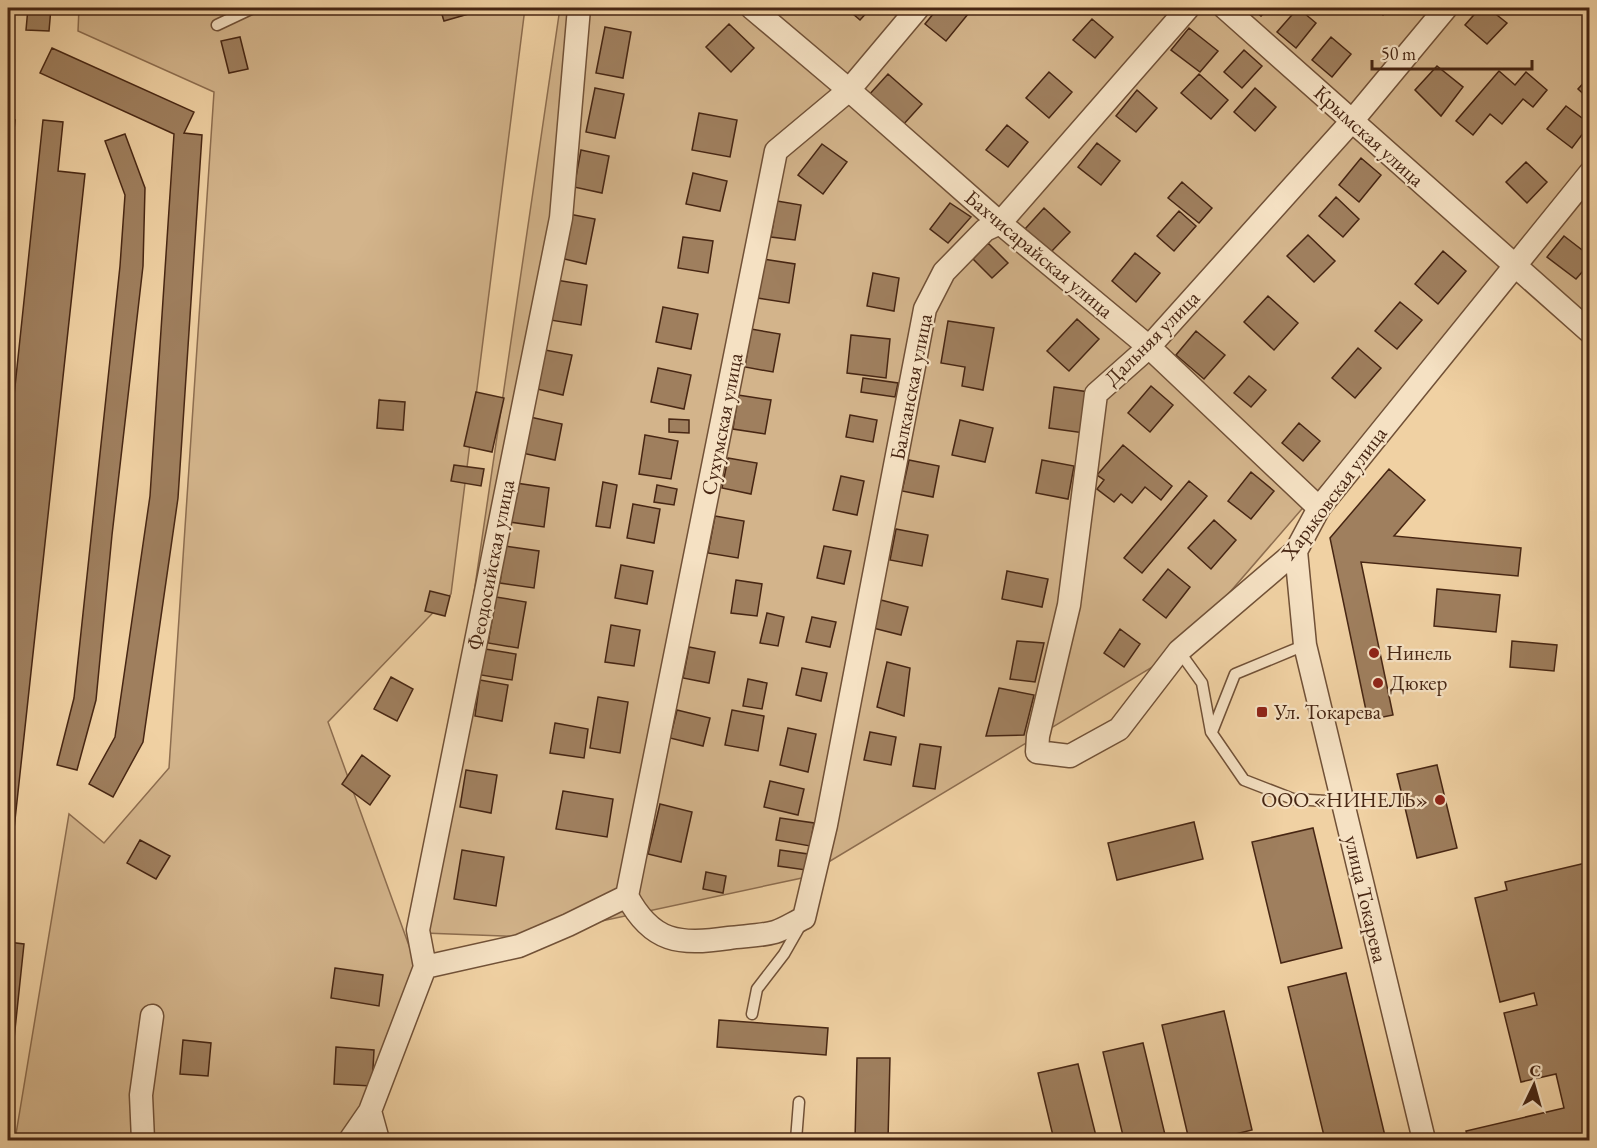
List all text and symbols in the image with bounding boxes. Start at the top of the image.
scale bar [1372,33,1532,71]
text: 50 m [1381,42,1416,65]
street label: Крымская улица [1308,79,1431,193]
street label: Бахчисарайская улица [959,184,1120,324]
street label: Дальняя улица [1098,284,1206,391]
street label: Балканская улица [883,311,938,463]
street label: Сухумская улица [694,350,749,497]
street label: Харьковская улица [1274,420,1393,566]
street label: Феодосийская улица [461,477,520,652]
place label: Нинель [1386,639,1452,666]
marker: Нинель [1367,646,1381,660]
place label: Дюкер [1390,669,1447,696]
marker: Дюкер [1371,676,1385,690]
place label: Ул. Токарева [1273,698,1382,725]
marker: Ул. Токарева [1255,705,1269,719]
place label: ООО «НИНЕЛЬ» [1261,786,1428,813]
marker: ООО «НИНЕЛЬ» [1433,793,1447,807]
street label: улица Токарева [1339,833,1394,966]
north arrow [1504,1055,1564,1115]
text: С [1529,1060,1542,1082]

